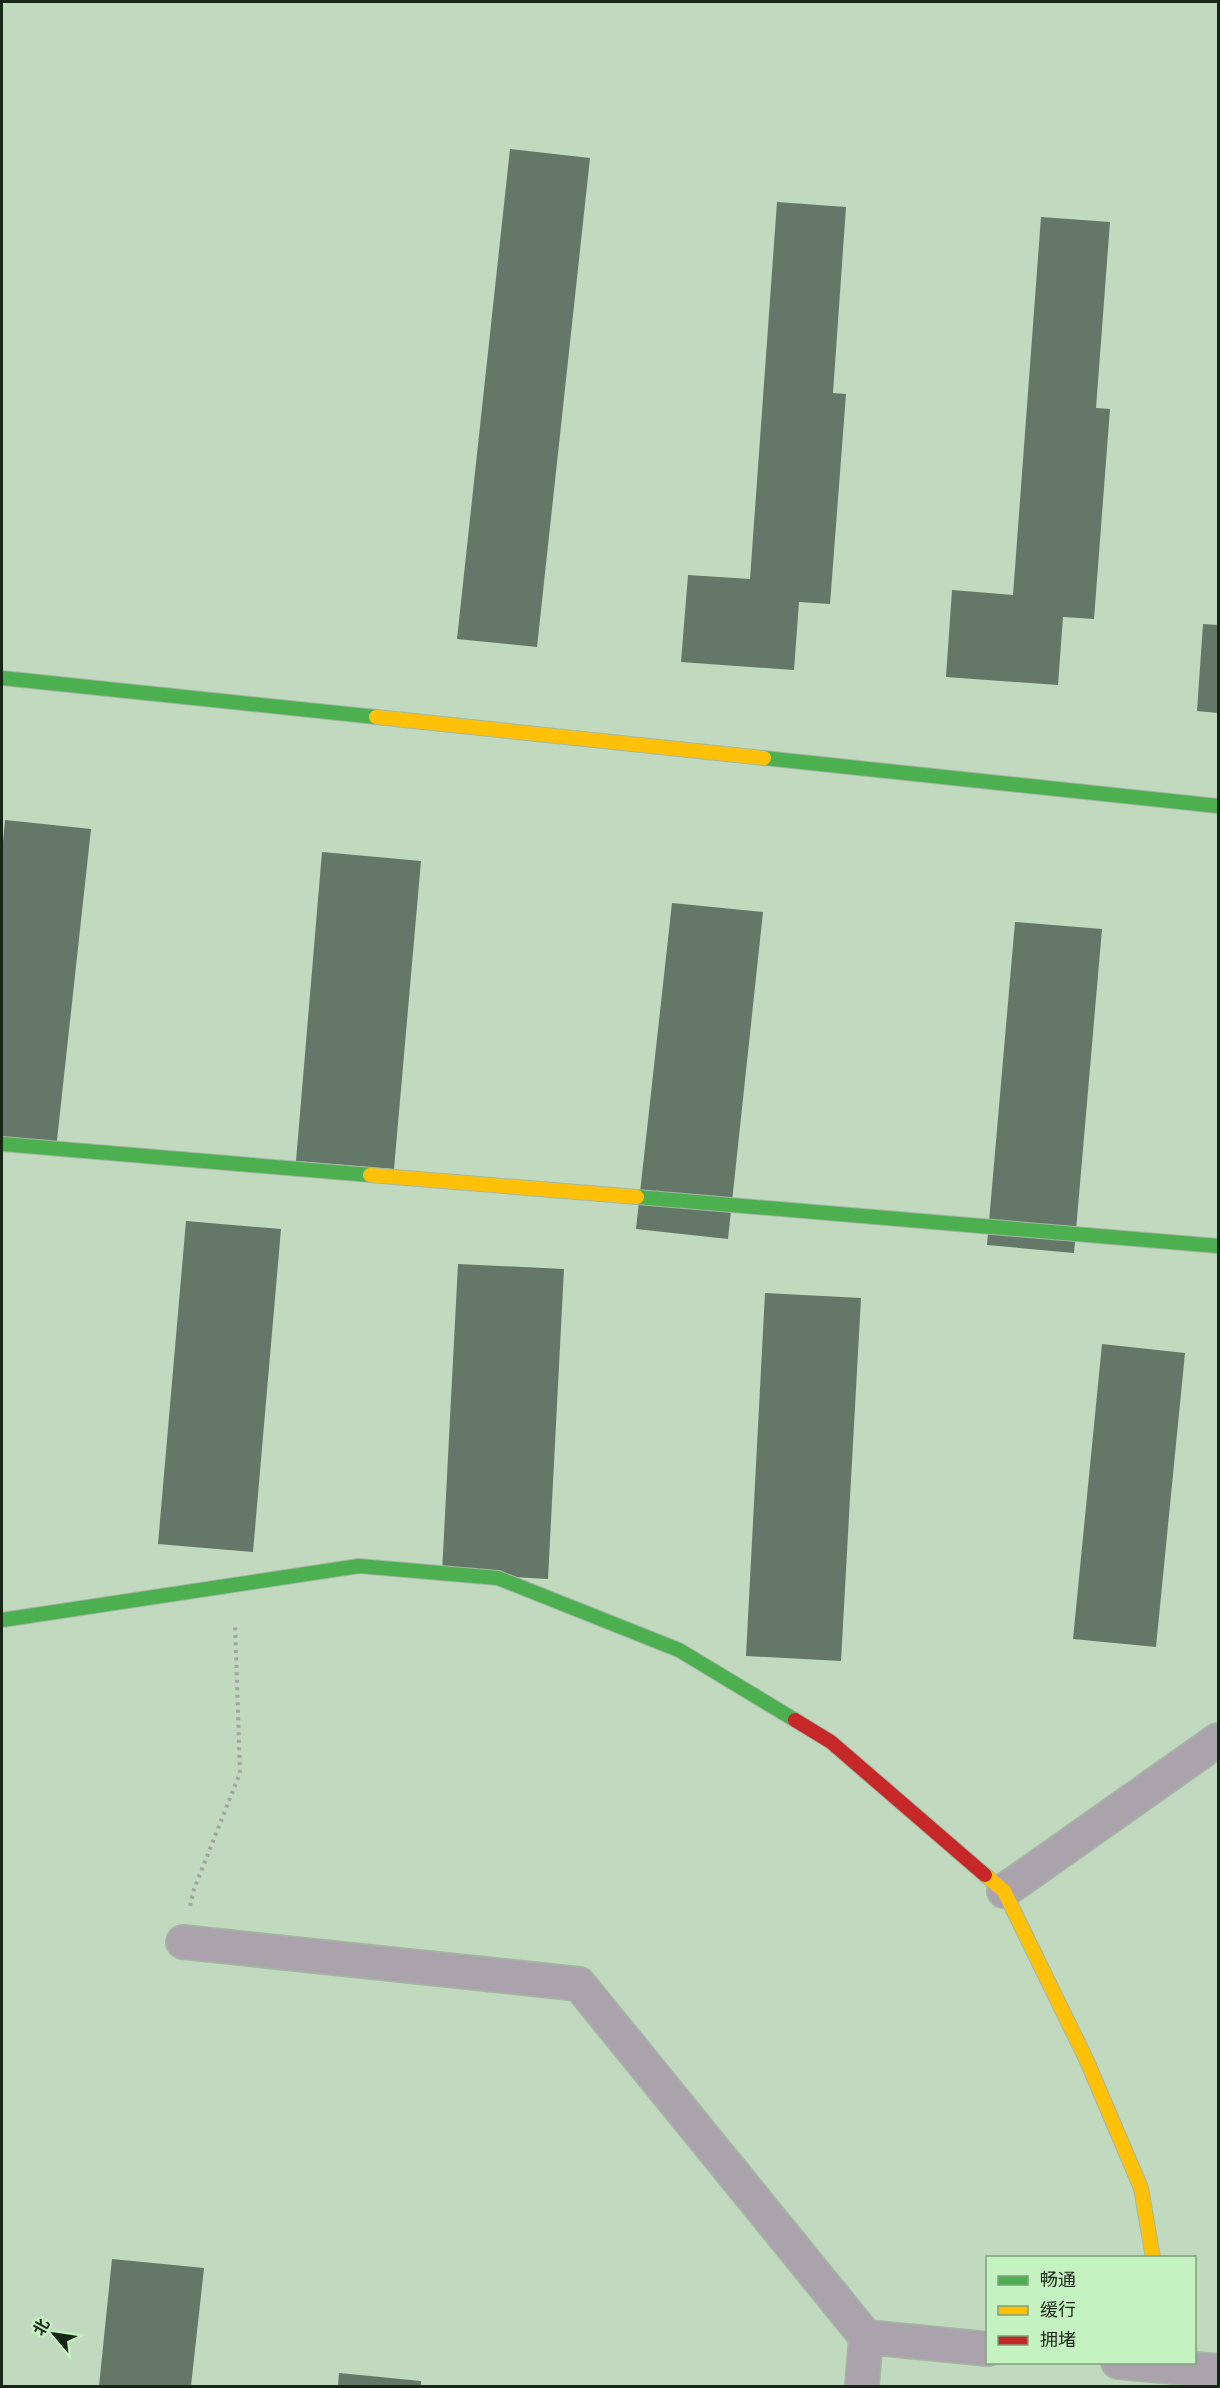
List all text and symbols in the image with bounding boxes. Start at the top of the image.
legend [986,2256,1196,2364]
text: 畅通 [1040,2268,1076,2291]
text: 缓行 [1040,2298,1076,2321]
north arrow [24,2304,84,2364]
text: 北 [28,2315,54,2339]
text: 拥堵 [1040,2328,1076,2351]

